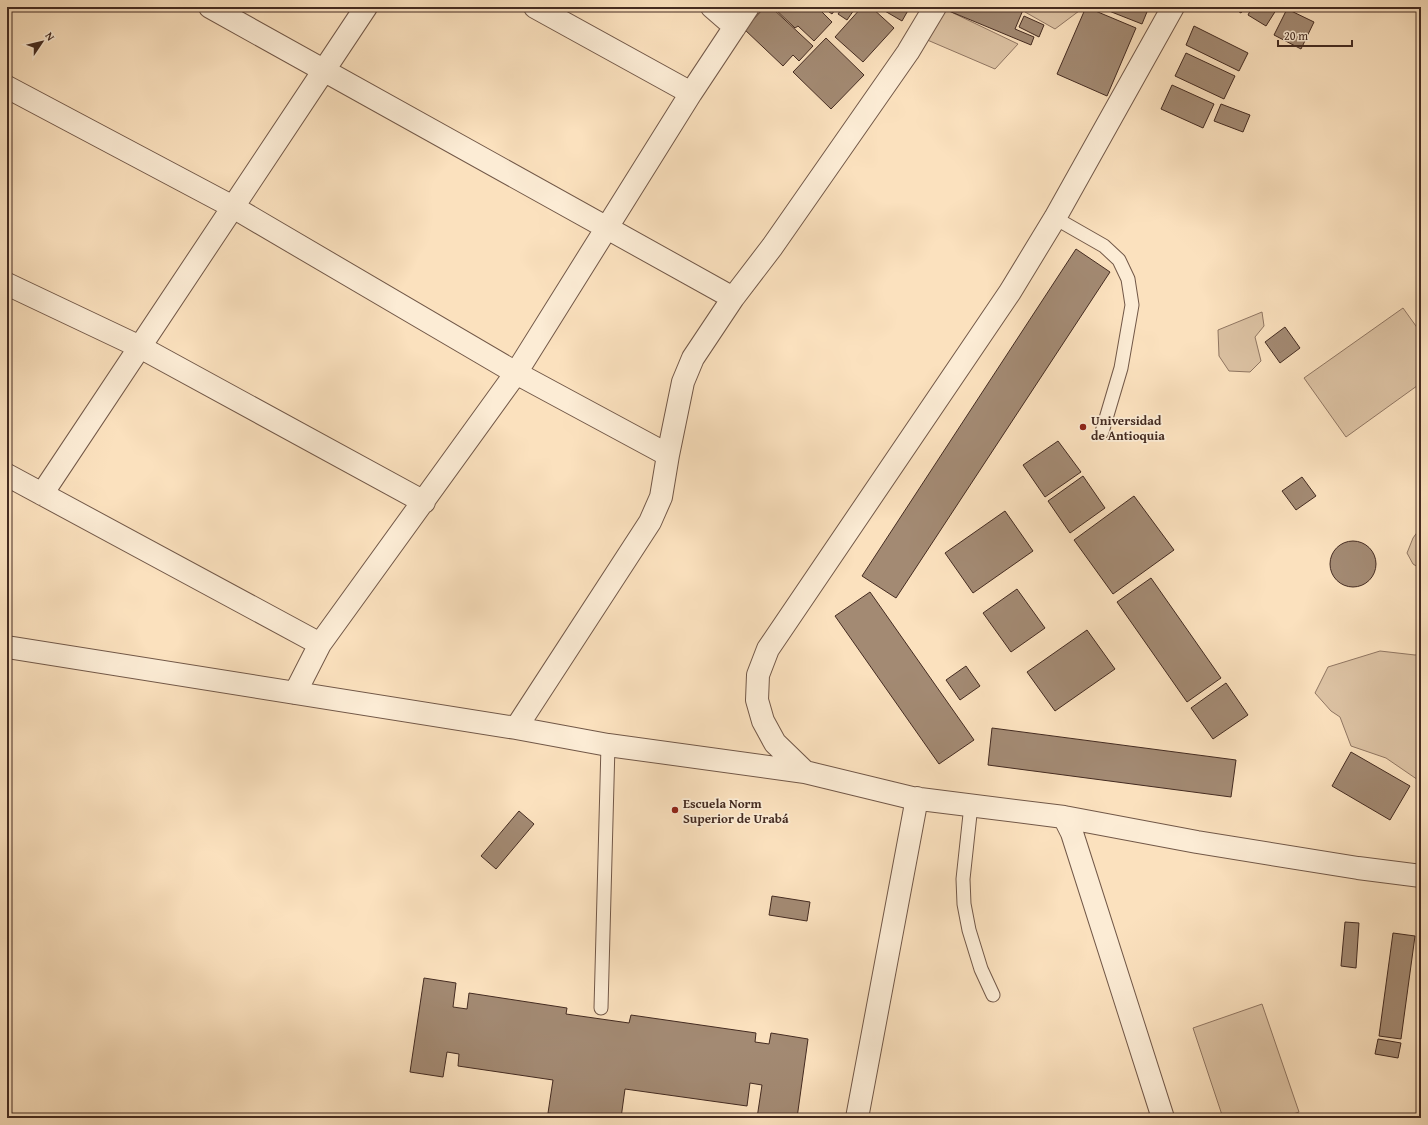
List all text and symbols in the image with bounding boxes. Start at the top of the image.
north arrow [22,22,62,62]
scale bar [1278,22,1352,48]
text: 20 m [1284,27,1308,44]
text: N [42,29,59,44]
place label: Universidad de Antioquia [1091,411,1165,445]
marker: Universidad de Antioquia [1078,422,1088,432]
place label: Escuela Norm Superior de Urabá [683,794,789,828]
marker: Escuela Norm Superior de Urabá [670,805,680,815]

